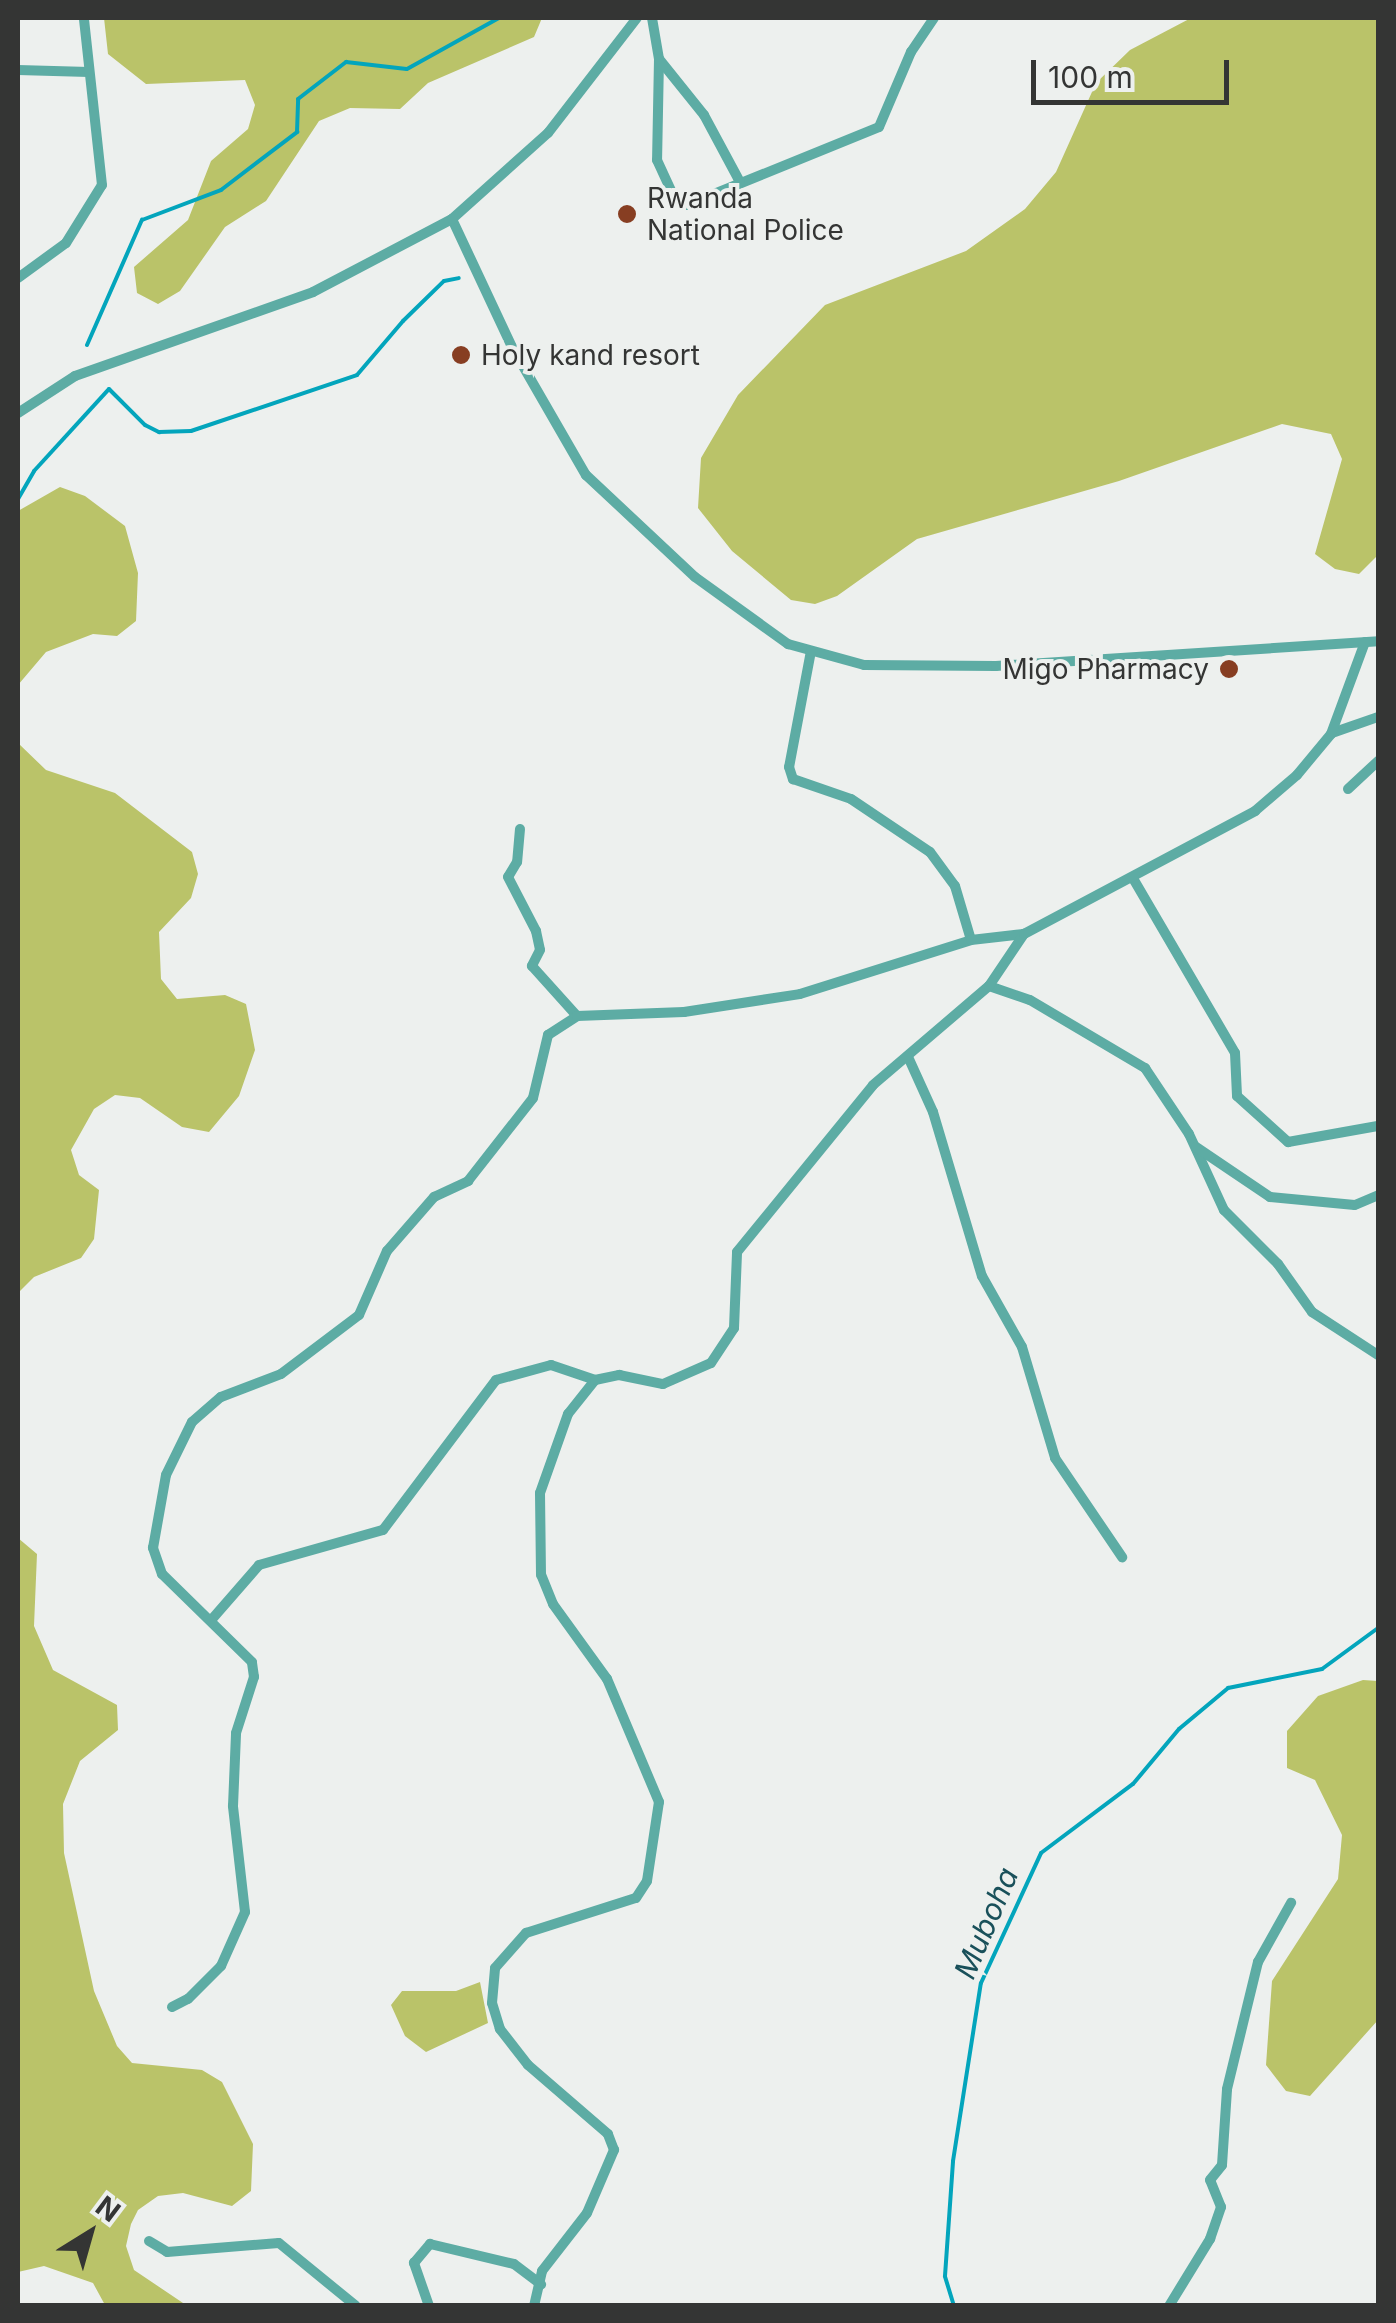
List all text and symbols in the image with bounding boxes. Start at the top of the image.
scale bar [1036,40,1234,102]
text: 100 m [1048,59,1133,95]
place label: Rwanda National Police [647,181,844,247]
marker: Rwanda National Police [616,203,638,225]
place label: Holy kand resort [481,338,700,372]
marker: Holy kand resort [450,344,472,366]
place label: Migo Pharmacy [1003,652,1209,686]
marker: Migo Pharmacy [1218,658,1240,680]
water label: Muboha [946,1862,1026,1984]
north arrow [40,2183,140,2283]
text: N [89,2189,127,2229]

